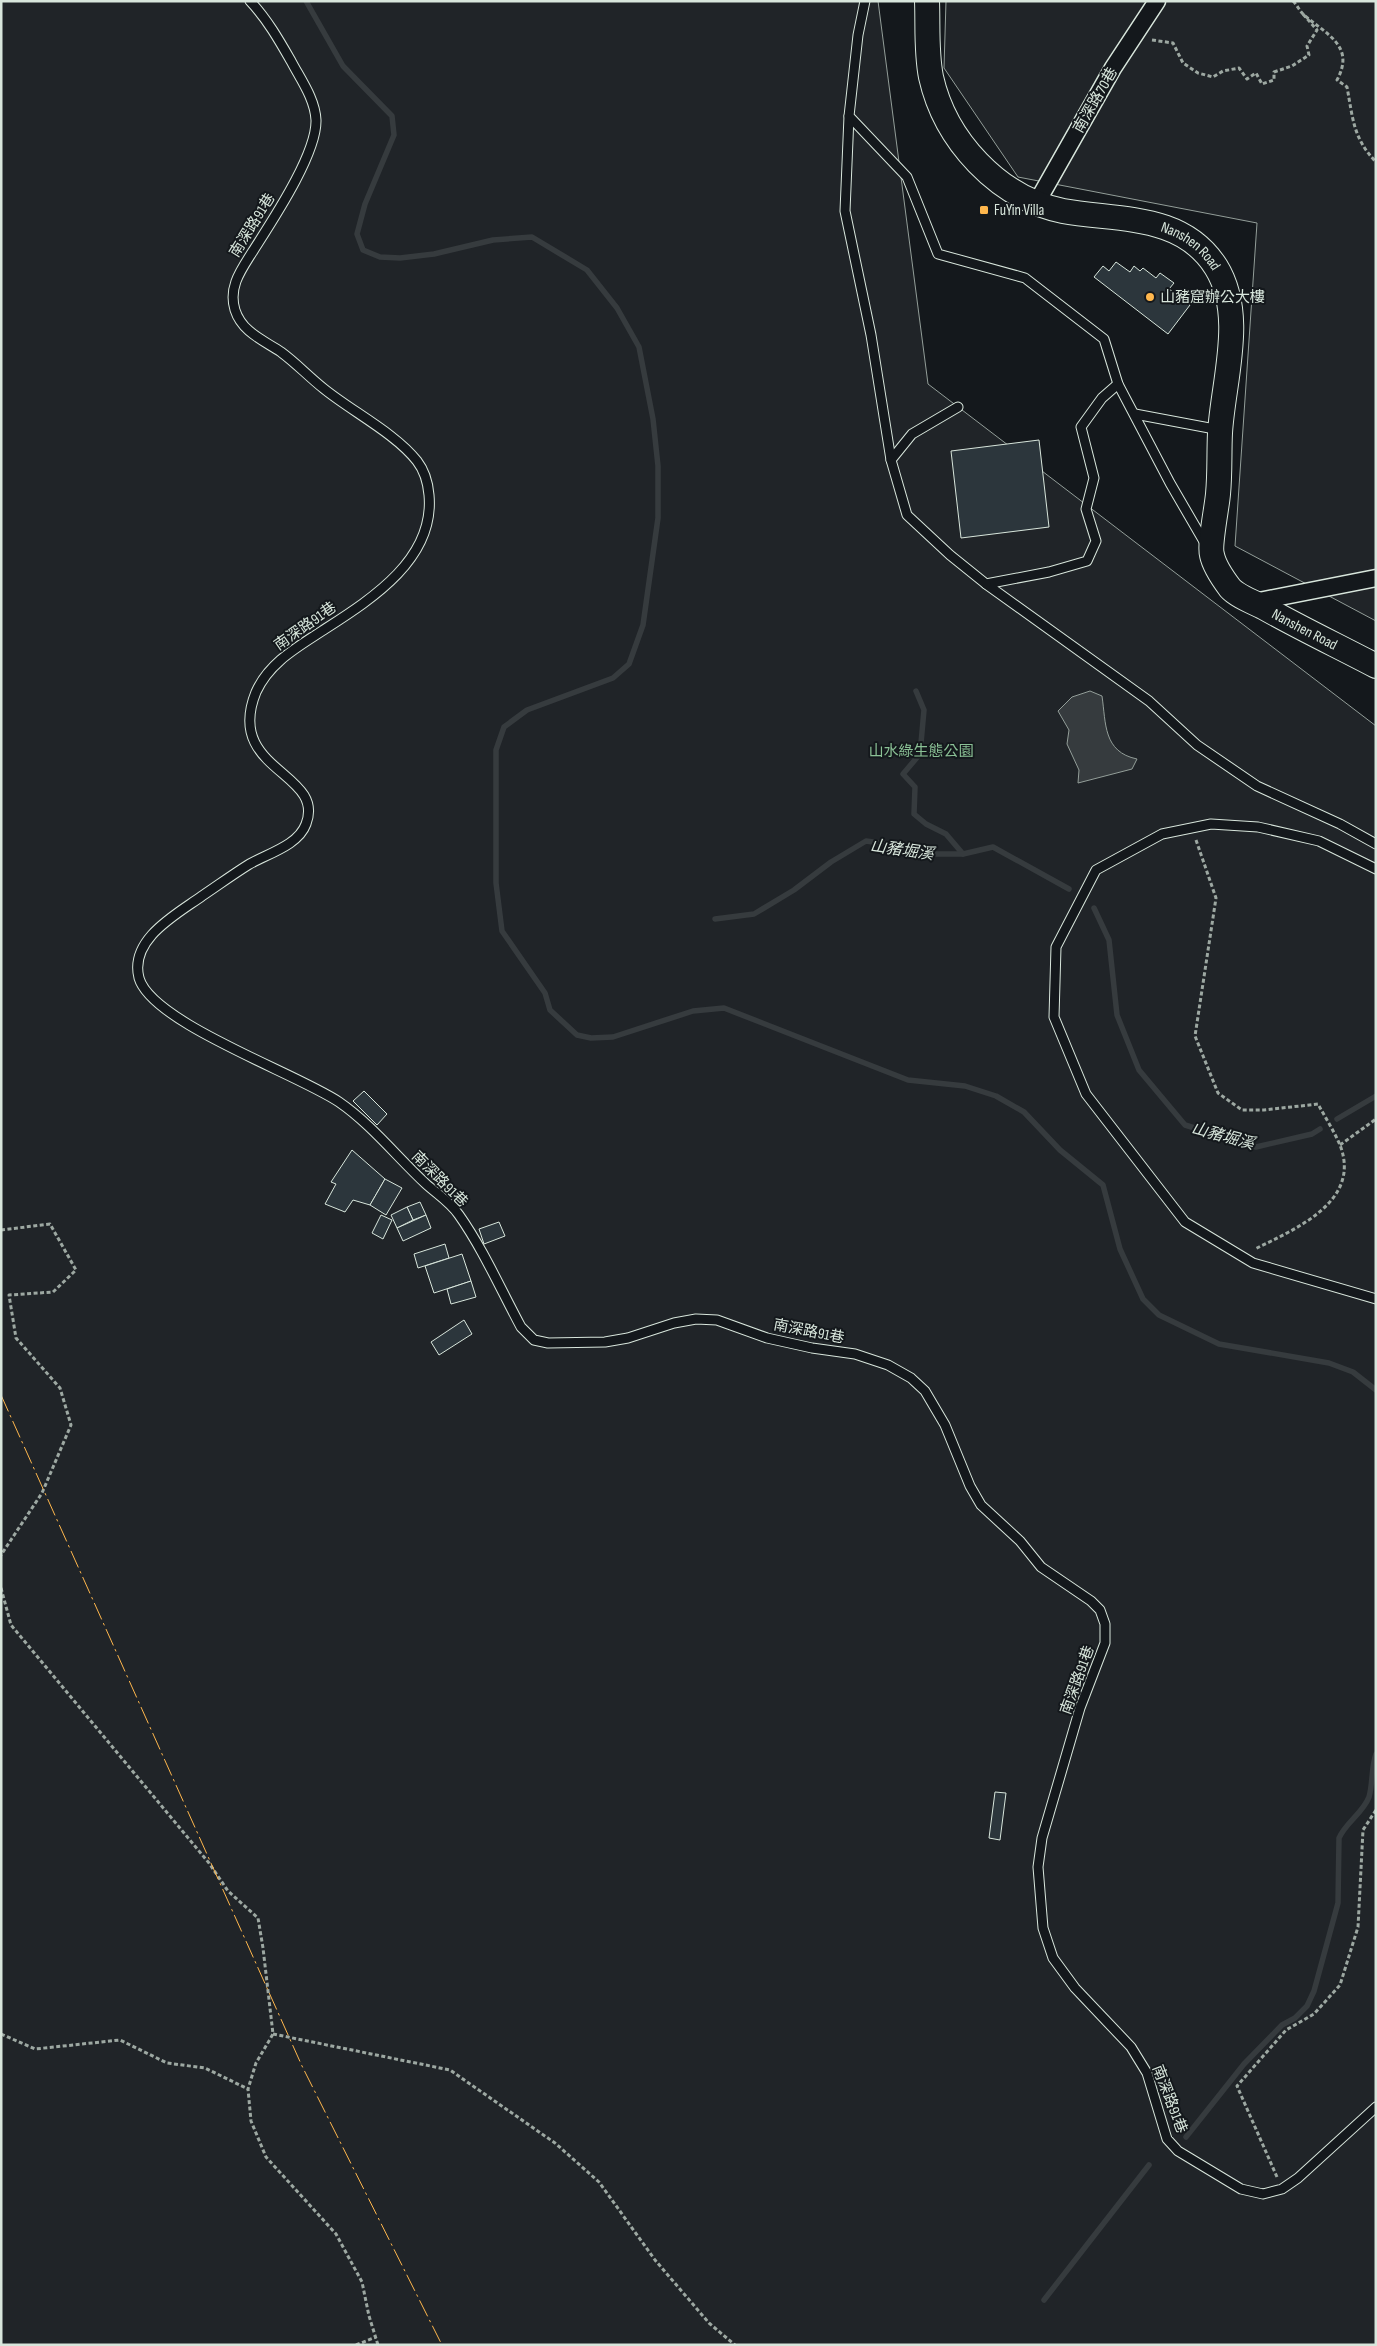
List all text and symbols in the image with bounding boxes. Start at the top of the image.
street label: 南深路70巷 [1069,64,1122,136]
street label: 南深路91巷 [225,190,280,261]
place label: FuYin Villa [994,201,1044,220]
marker: FuYin Villa [978,204,990,216]
street label: Nanshen Road [1158,218,1225,274]
place label: 山豬窟辦公大樓 [1160,288,1265,307]
marker: 山豬窟辦公大樓 [1144,291,1156,303]
street label: 南深路91巷 [270,598,340,655]
street label: Nanshen Road [1268,605,1341,655]
park label: 山水綠生態公園 [868,742,974,761]
water label: 山豬堀溪 [869,837,937,865]
water label: 山豬堀溪 [1189,1119,1258,1154]
street label: 南深路91巷 [408,1147,472,1211]
street label: 南深路91巷 [772,1315,846,1348]
street label: 南深路91巷 [1056,1643,1099,1717]
street label: 南深路91巷 [1148,2062,1191,2136]

